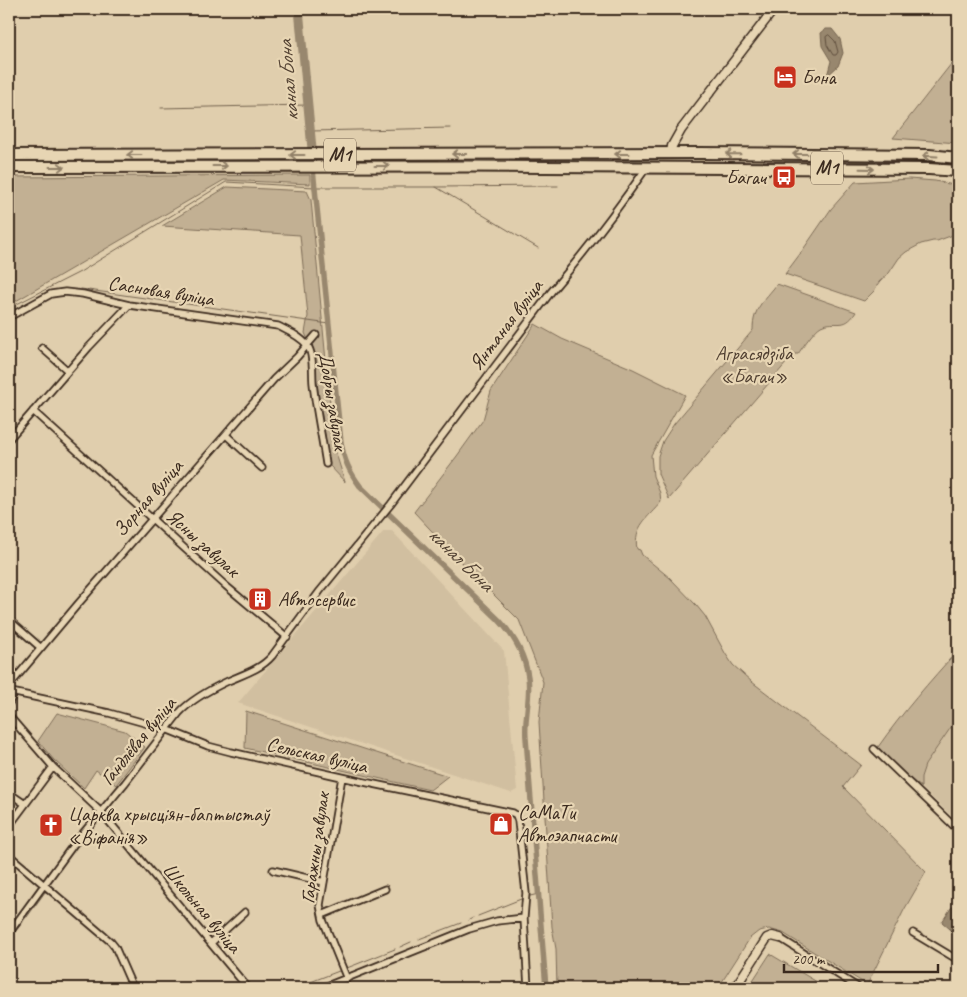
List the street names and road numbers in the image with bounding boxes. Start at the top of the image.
road number: М1 [324,138,356,172]
road number: М1 [811,152,843,184]
street label: Сасновая вуліца [106,270,217,312]
street label: Янтаная вуліца [464,274,549,375]
street label: Добры завулак [312,350,353,454]
street label: Зорная вуліца [108,453,189,542]
street label: Ясны завулак [160,504,246,584]
street label: Гандлёвая вуліца [95,691,182,790]
street label: Сельская вуліца [264,731,371,779]
street label: Гаражны завулак [295,789,336,905]
street label: Школьная вуліца [157,858,248,959]

